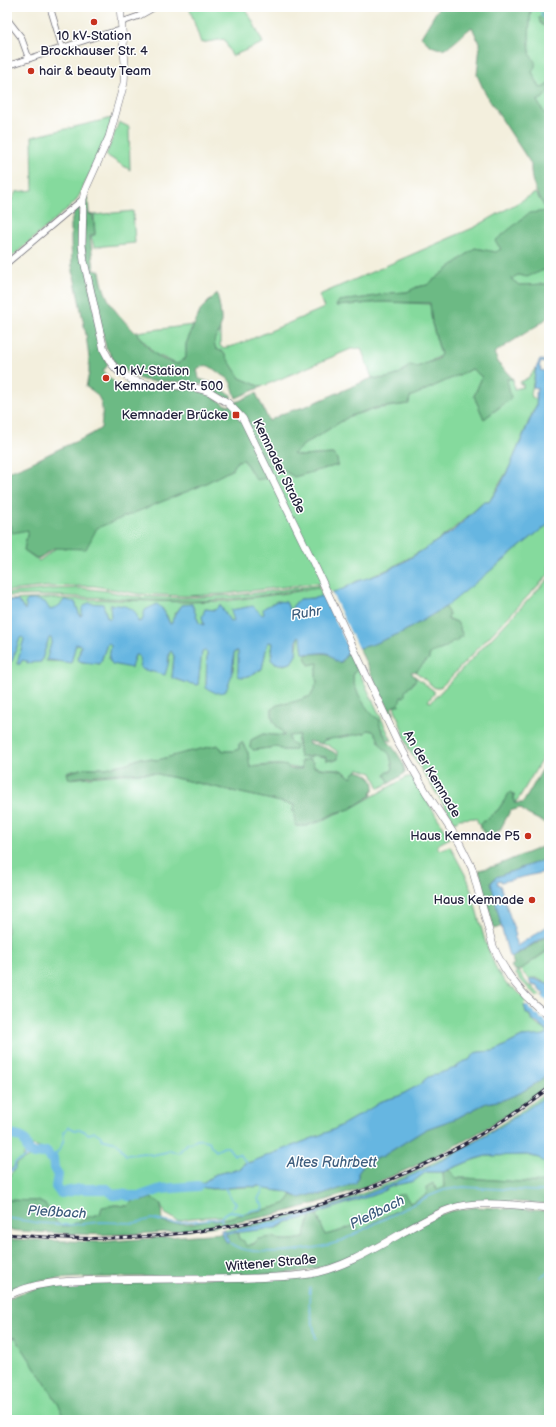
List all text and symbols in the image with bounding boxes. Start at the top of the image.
marker: 10 kV-Station Brockhauser Str. 4 [89,17,99,27]
place label: 10 kV-Station Brockhauser Str. 4 [40,28,148,59]
place label: hair & beauty Team [39,63,151,79]
marker: hair & beauty Team [26,66,36,76]
place label: 10 kV-Station Kemnader Str. 500 [114,363,223,394]
marker: 10 kV-Station Kemnader Str. 500 [101,373,111,383]
place label: Kemnader Brücke [122,407,228,423]
marker: Kemnader Brücke [231,410,241,420]
street label: Kemnader Straße [249,416,309,516]
water label: Ruhr [289,602,323,624]
street label: An der Kemnade [400,728,464,821]
place label: Haus Kemnade P5 [410,828,520,844]
marker: Haus Kemnade P5 [523,831,533,841]
place label: Haus Kemnade [433,892,524,908]
marker: Haus Kemnade [527,895,537,905]
water label: Altes Ruhrbett [286,1154,378,1171]
water label: Pleßbach [347,1191,408,1233]
water label: Pleßbach [27,1202,87,1222]
street label: Wittener Straße [225,1251,317,1275]

